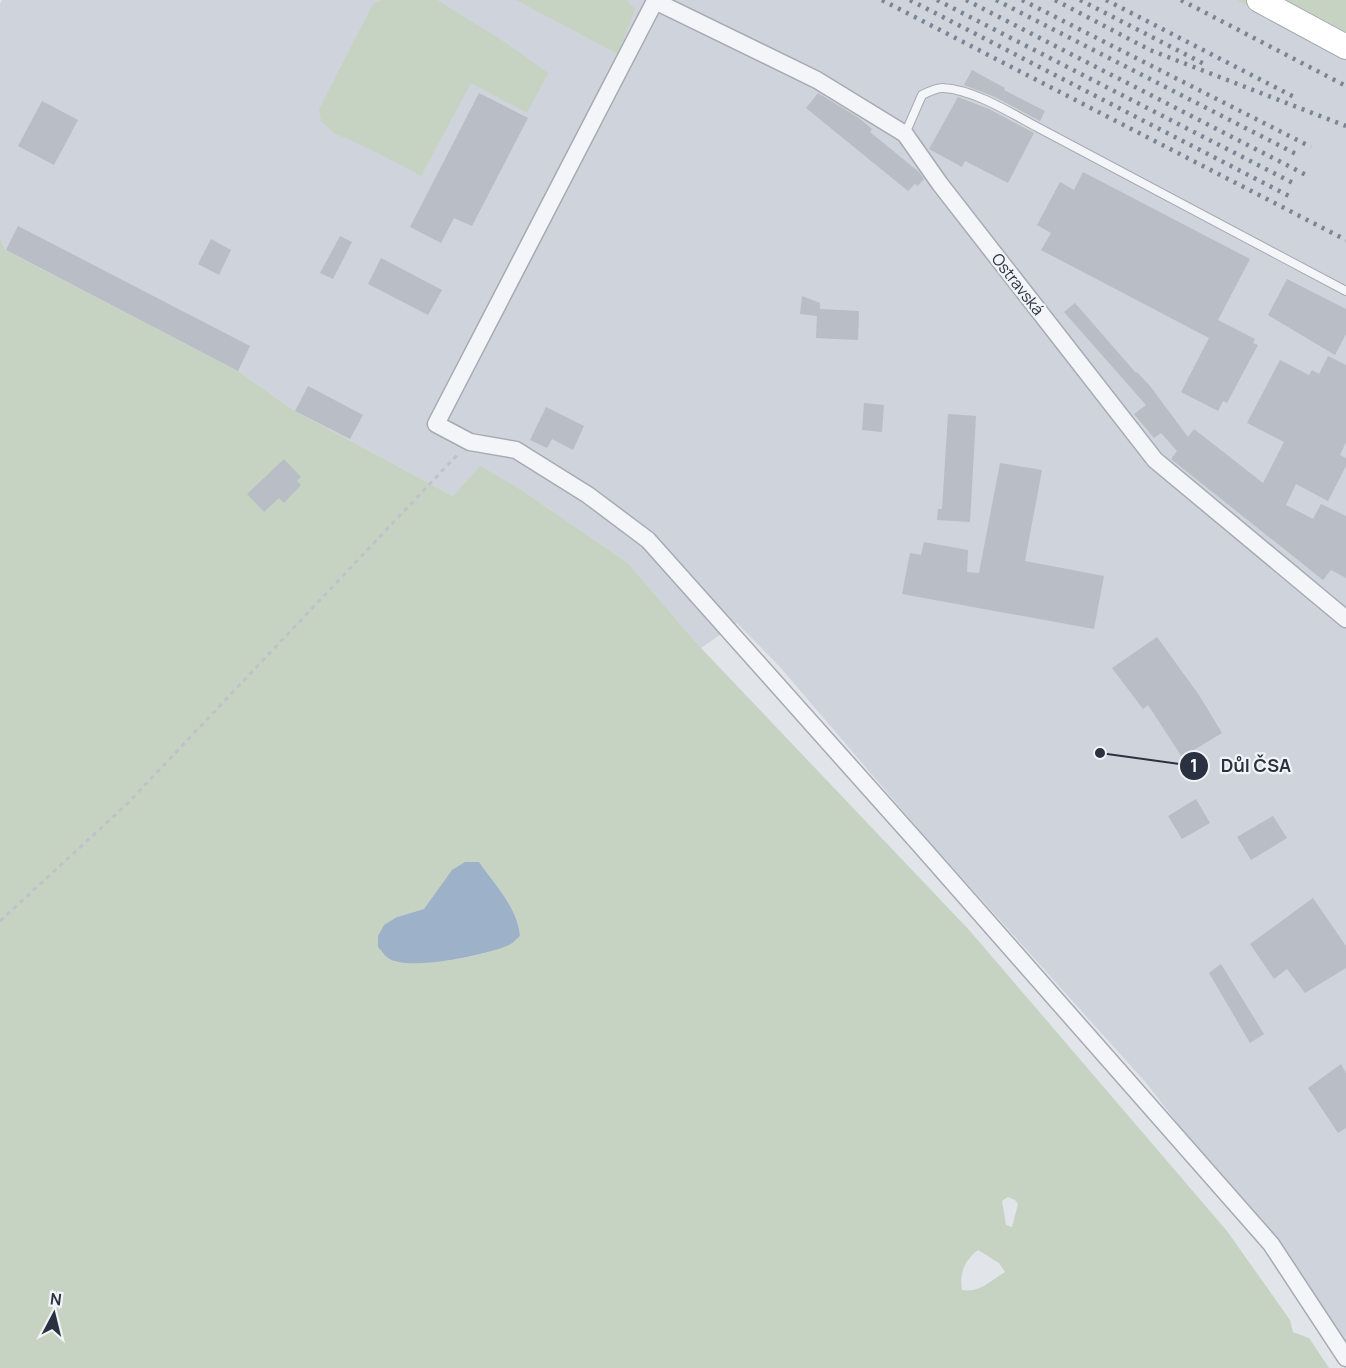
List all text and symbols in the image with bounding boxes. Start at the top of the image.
street label: Ostravská [987,248,1049,320]
callout: Důl ČSA [1179,748,1303,784]
text: 1 [1190,753,1198,777]
text: Důl ČSA [1221,753,1291,777]
north arrow [24,1284,84,1344]
text: N [49,1287,63,1311]

